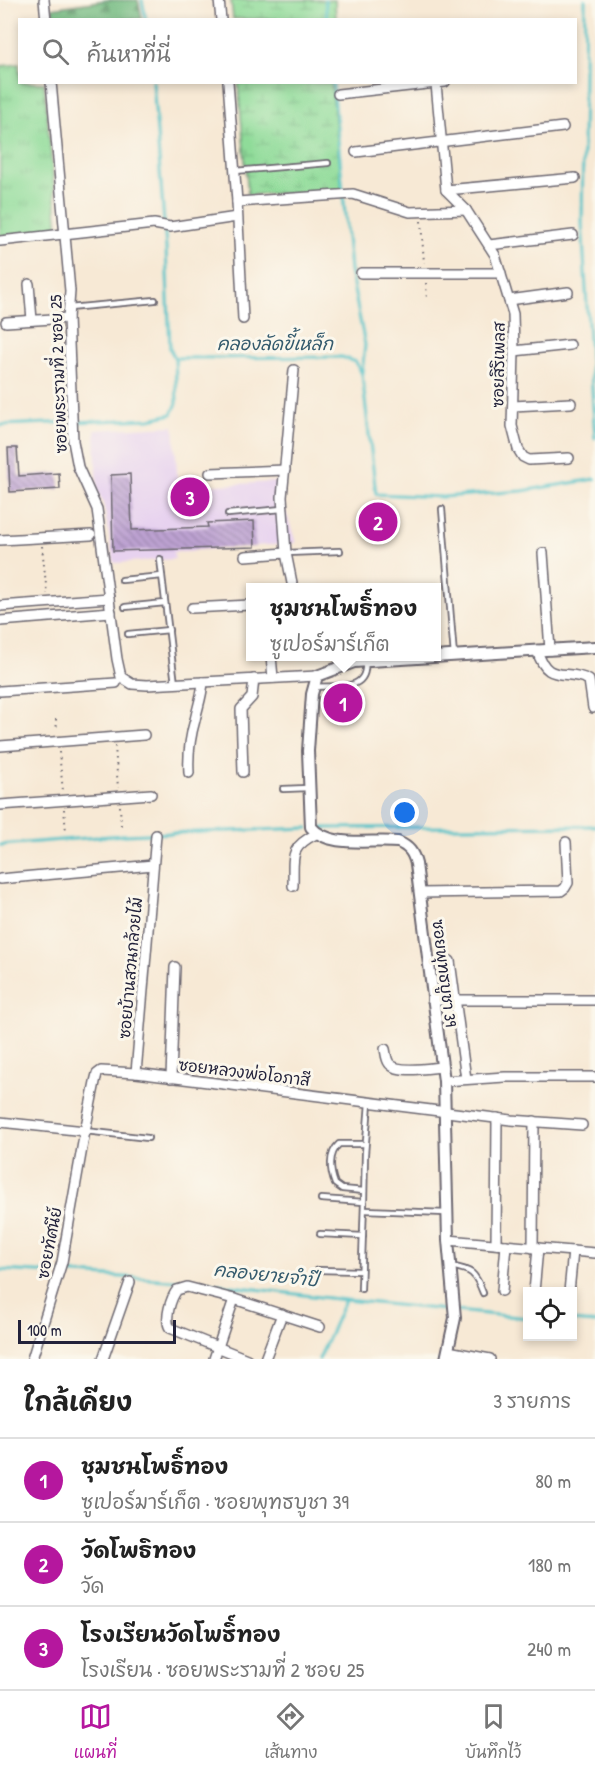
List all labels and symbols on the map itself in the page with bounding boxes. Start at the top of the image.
street label: ซอยพระรามที่ 2 ซอย 25 [40,294,72,454]
street label: ซอยสิริเพลส [486,321,510,408]
water label: คลองลัดขี้เหล็ก [217,327,335,356]
pin: 3 [170,474,210,520]
pin: 2 [358,500,398,544]
pin: 1 [324,680,362,726]
your location [390,798,419,827]
street label: ซอยบ้านสวนกล้วยไม้ [113,896,147,1040]
street label: ซอยพุทธบูชา 39 [426,918,463,1028]
street label: ซอยหลวงพ่อโอภาสี [177,1053,313,1091]
street label: ซอยทัศนีย์ [31,1205,67,1281]
water label: คลองยายจำปี [213,1257,323,1293]
scale bar [18,1317,176,1344]

